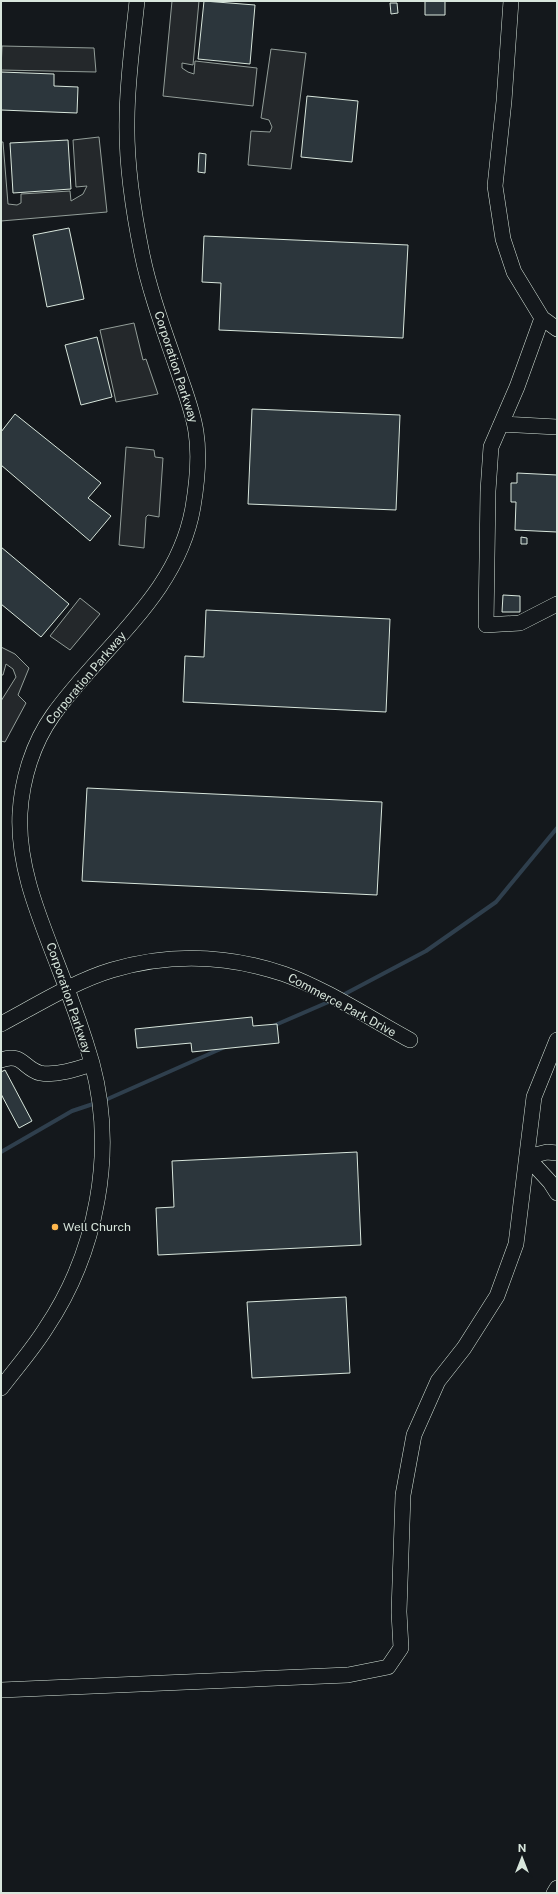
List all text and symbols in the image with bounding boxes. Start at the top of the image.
street label: Corporation Parkway [151,309,201,425]
street label: Corporation Parkway [43,628,129,727]
street label: Corporation Parkway [43,941,95,1056]
street label: Commerce Park Drive [286,971,399,1040]
place label: Well Church [63,1220,131,1234]
marker: Well Church [50,1222,60,1232]
north arrow [502,1838,542,1878]
text: N [518,1842,526,1854]

